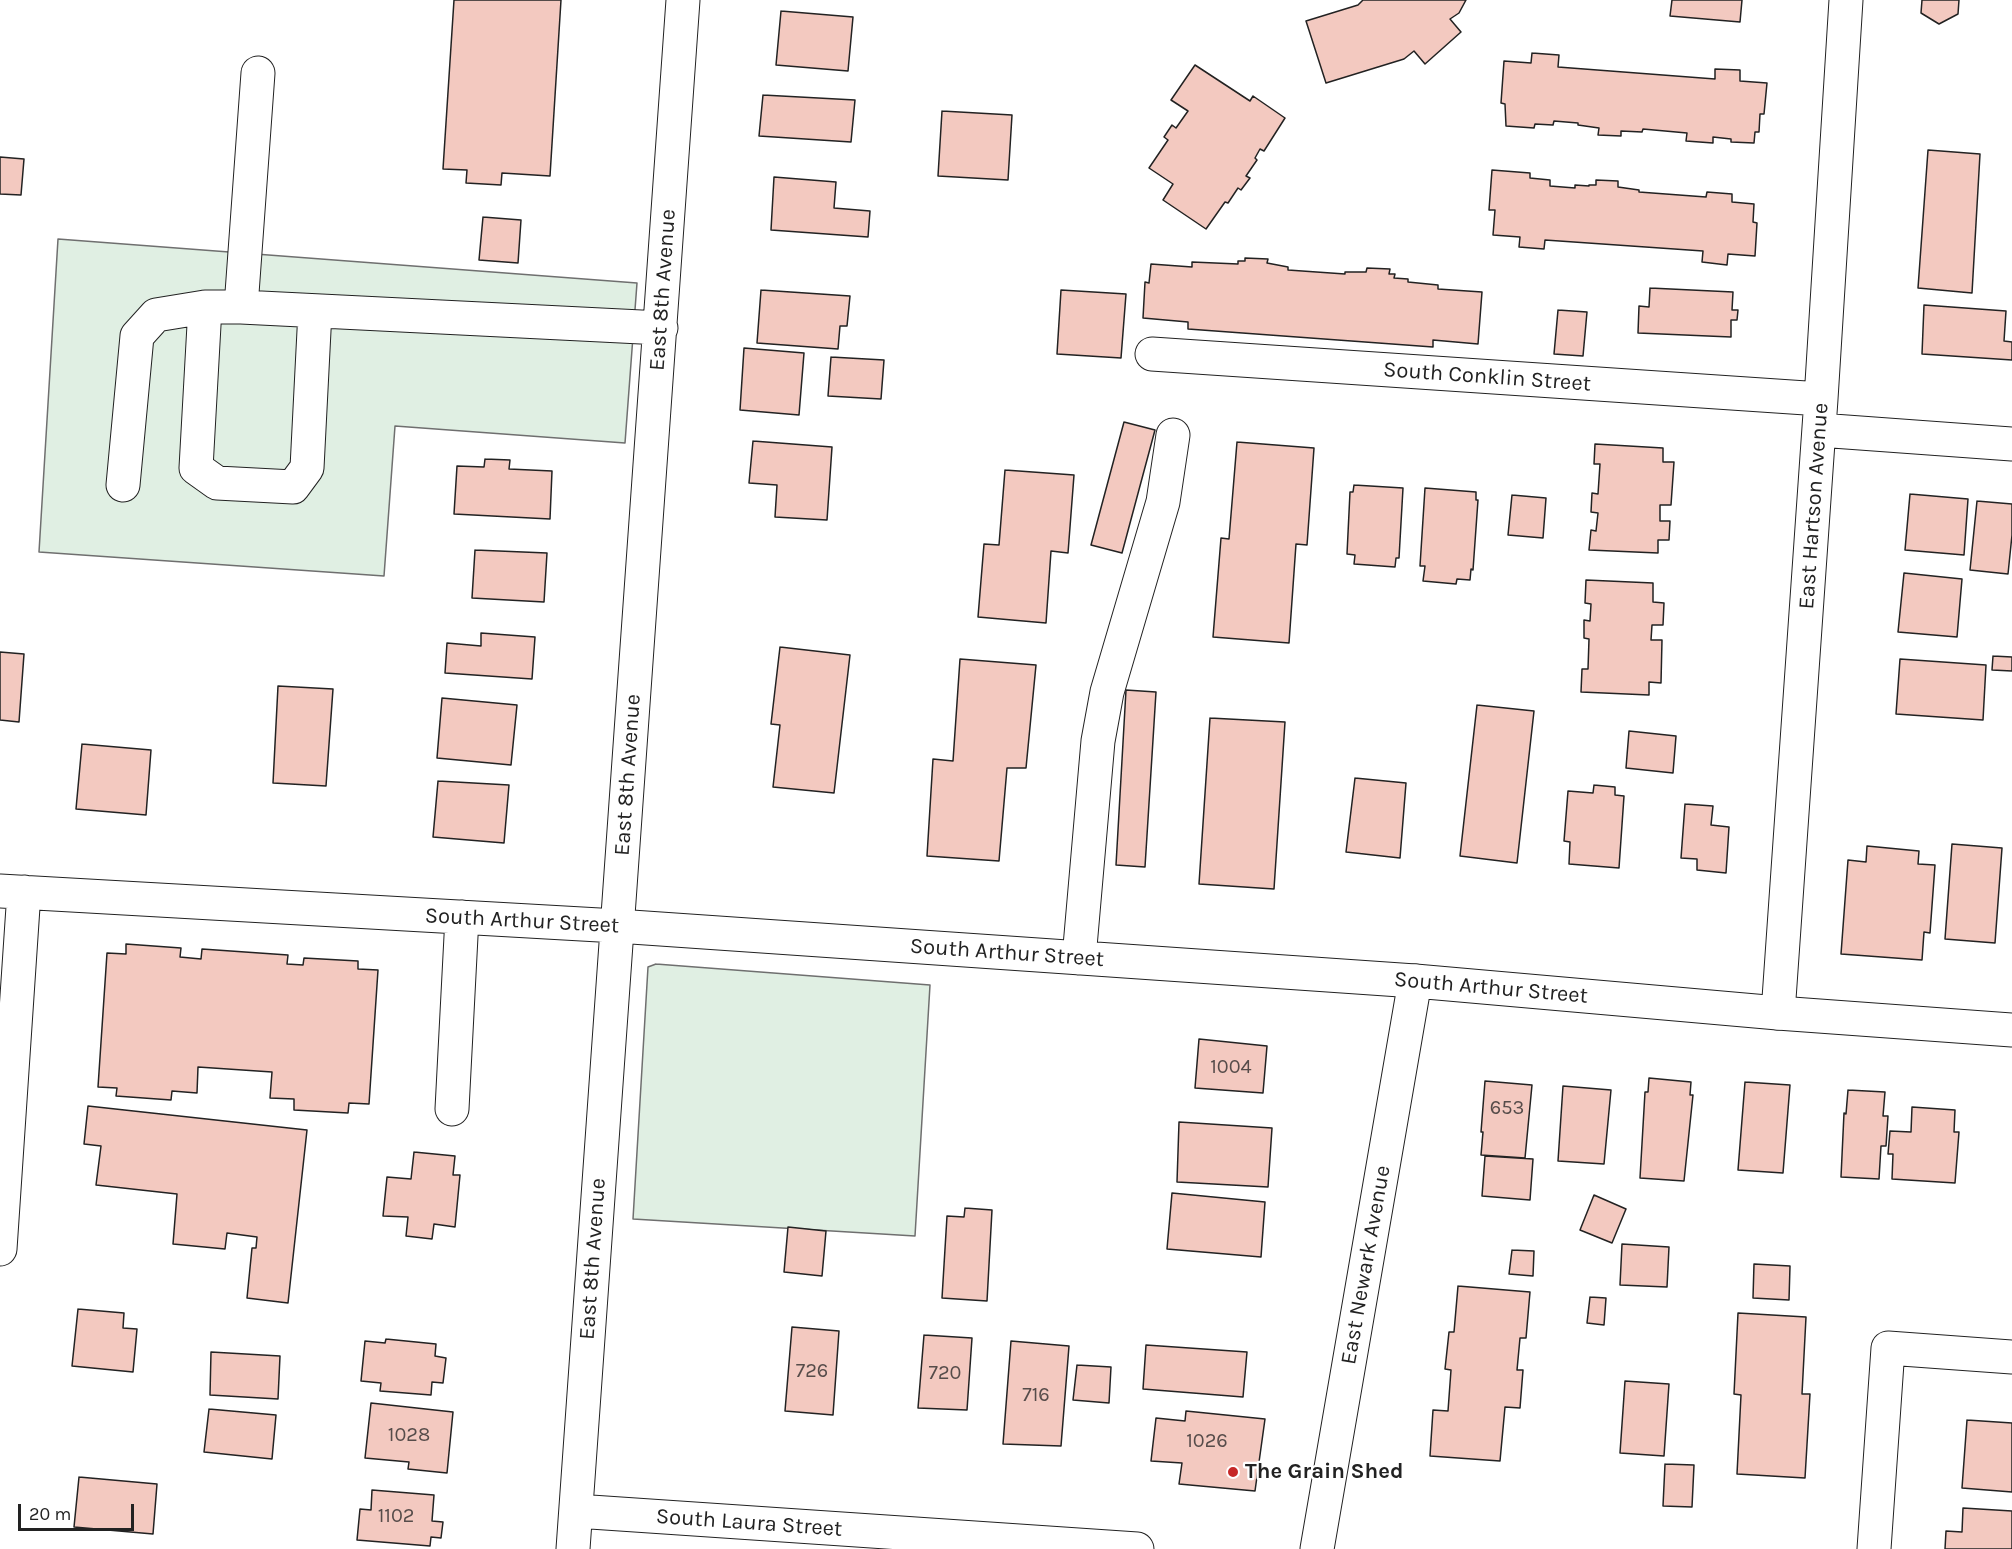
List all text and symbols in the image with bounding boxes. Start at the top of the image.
street label: East 8th Avenue [644,208,682,372]
street label: South Conklin Street [1382,357,1592,397]
street label: East Hartson Avenue [1794,402,1834,610]
street label: East 8th Avenue [609,693,647,857]
street label: South Arthur Street [424,903,620,939]
street label: South Arthur Street [909,933,1105,973]
street label: South Arthur Street [1393,966,1589,1010]
house number: 1004 [1210,1055,1252,1079]
house number: 653 [1490,1096,1524,1120]
street label: East Newark Avenue [1335,1163,1397,1367]
street label: East 8th Avenue [574,1177,612,1341]
house number: 726 [796,1359,828,1383]
house number: 720 [929,1361,961,1385]
house number: 716 [1022,1383,1050,1407]
house number: 1028 [388,1423,430,1447]
house number: 1026 [1186,1429,1228,1453]
place label: The Grain Shed [1245,1459,1403,1485]
marker: The Grain Shed [1226,1465,1240,1479]
scale bar [21,1492,136,1530]
text: 20 m [29,1503,71,1525]
street label: South Laura Street [655,1503,843,1543]
house number: 1102 [378,1504,414,1528]

